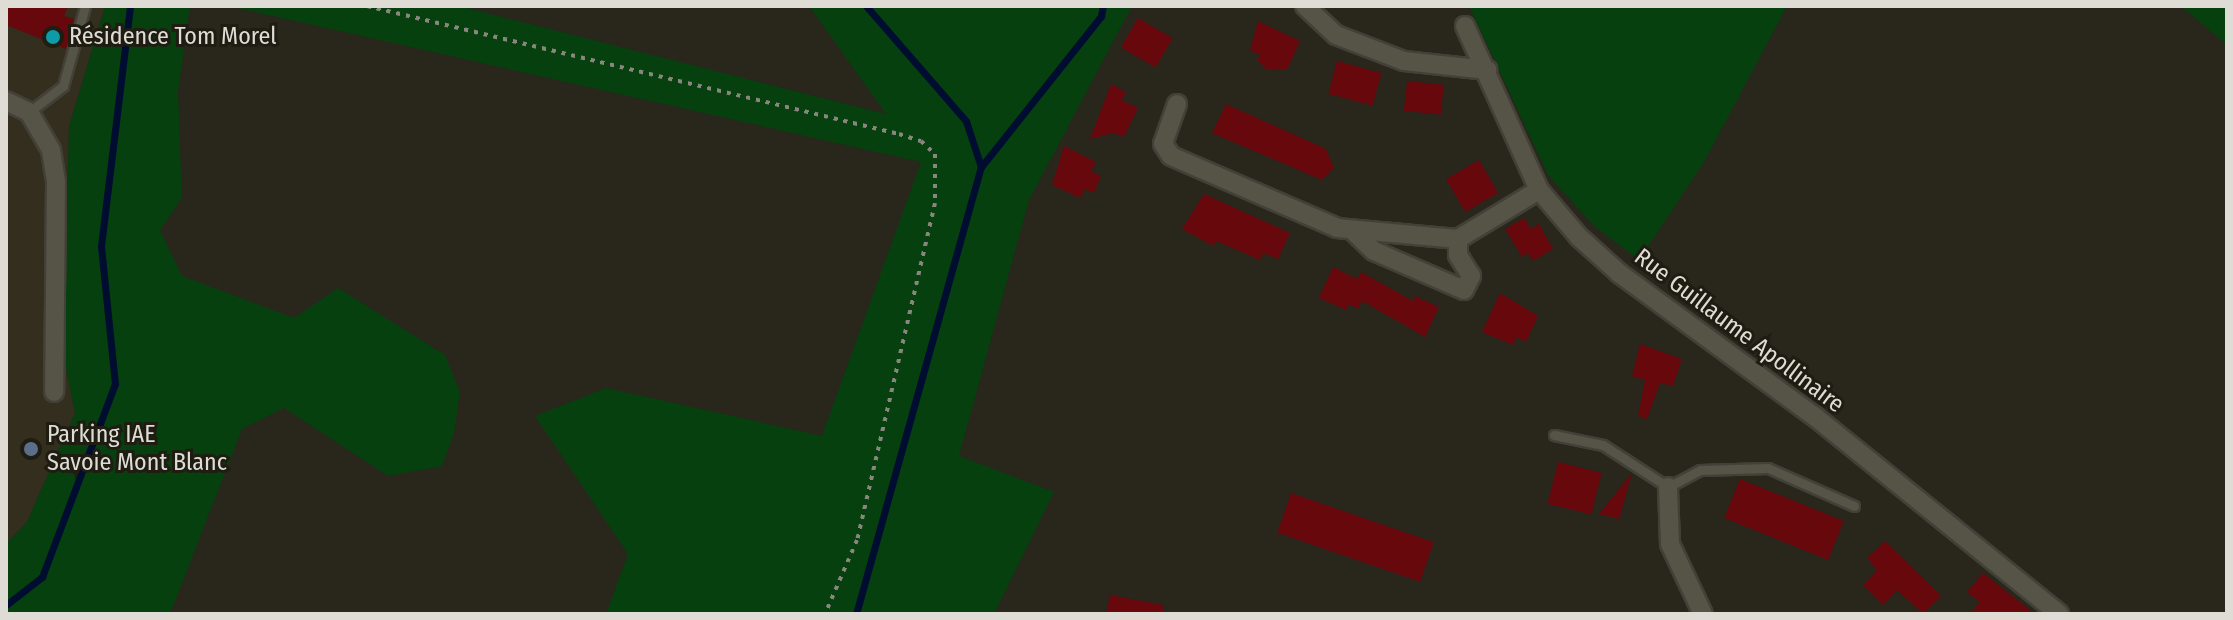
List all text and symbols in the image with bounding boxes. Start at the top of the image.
place label: Résidence Tom Morel [69,23,277,51]
marker: Résidence Tom Morel [44,28,62,46]
street label: Rue Guillaume Apollinaire [1628,243,1850,419]
place label: Parking IAE Savoie Mont Blanc [47,421,227,477]
marker: Parking IAE Savoie Mont Blanc [22,440,40,458]

